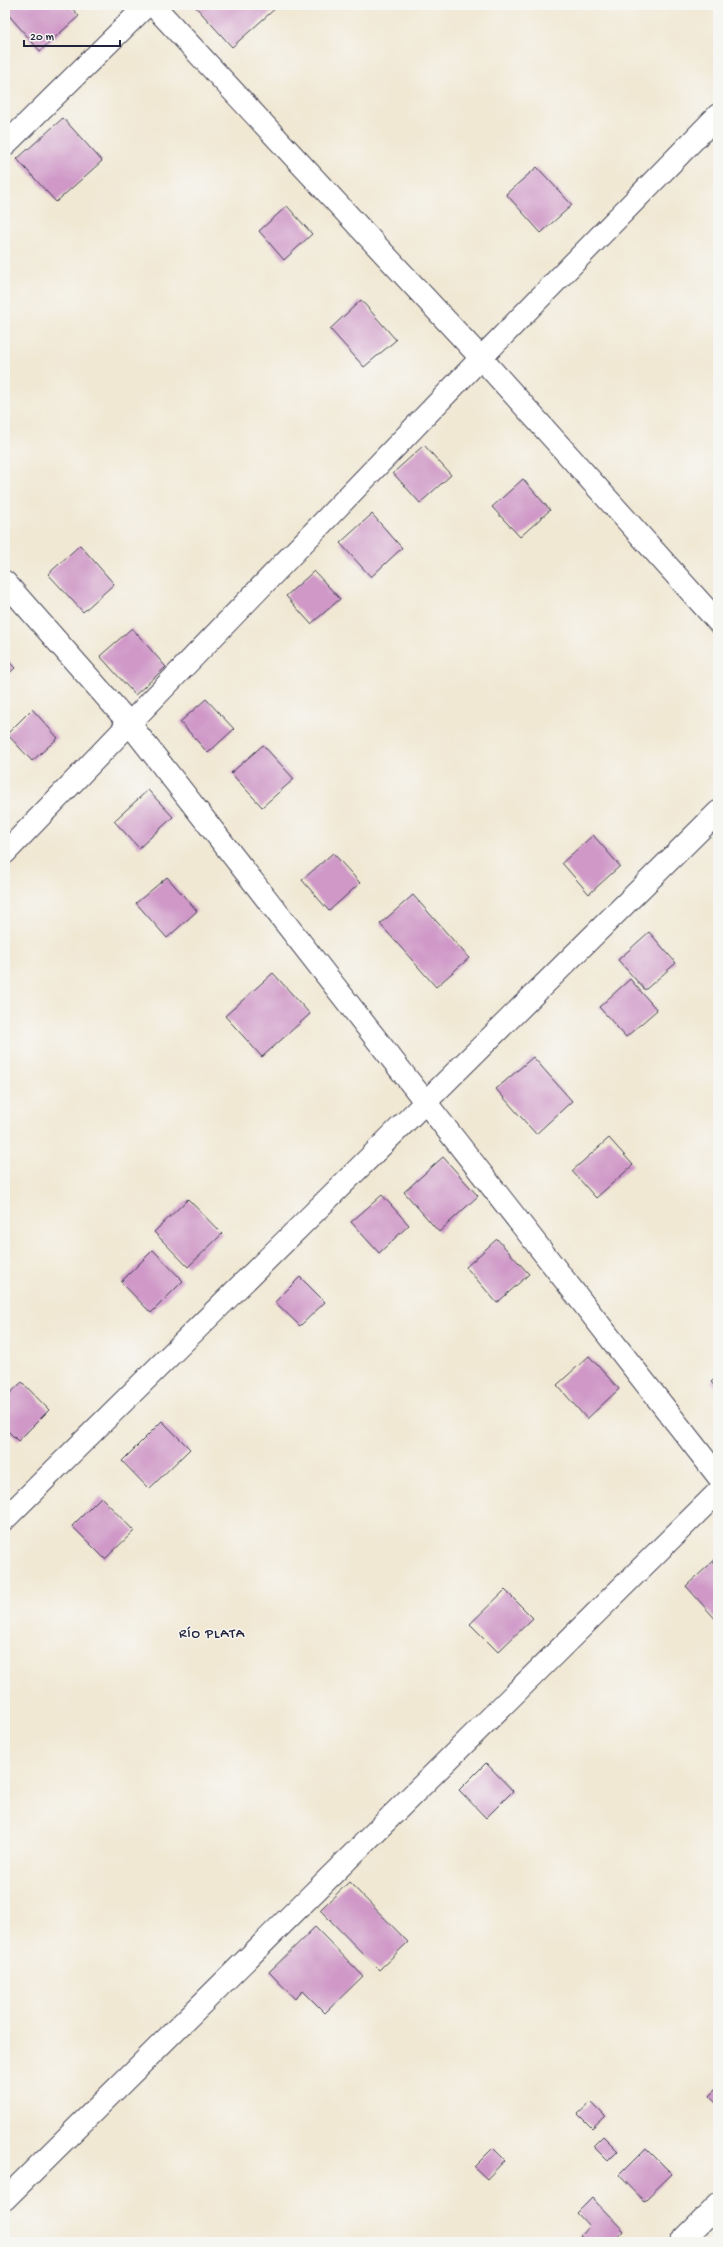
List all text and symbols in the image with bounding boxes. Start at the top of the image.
scale bar [24,22,120,48]
text: 20 m [30,31,55,45]
district label: RÍO PLATA [179,1626,245,1643]

